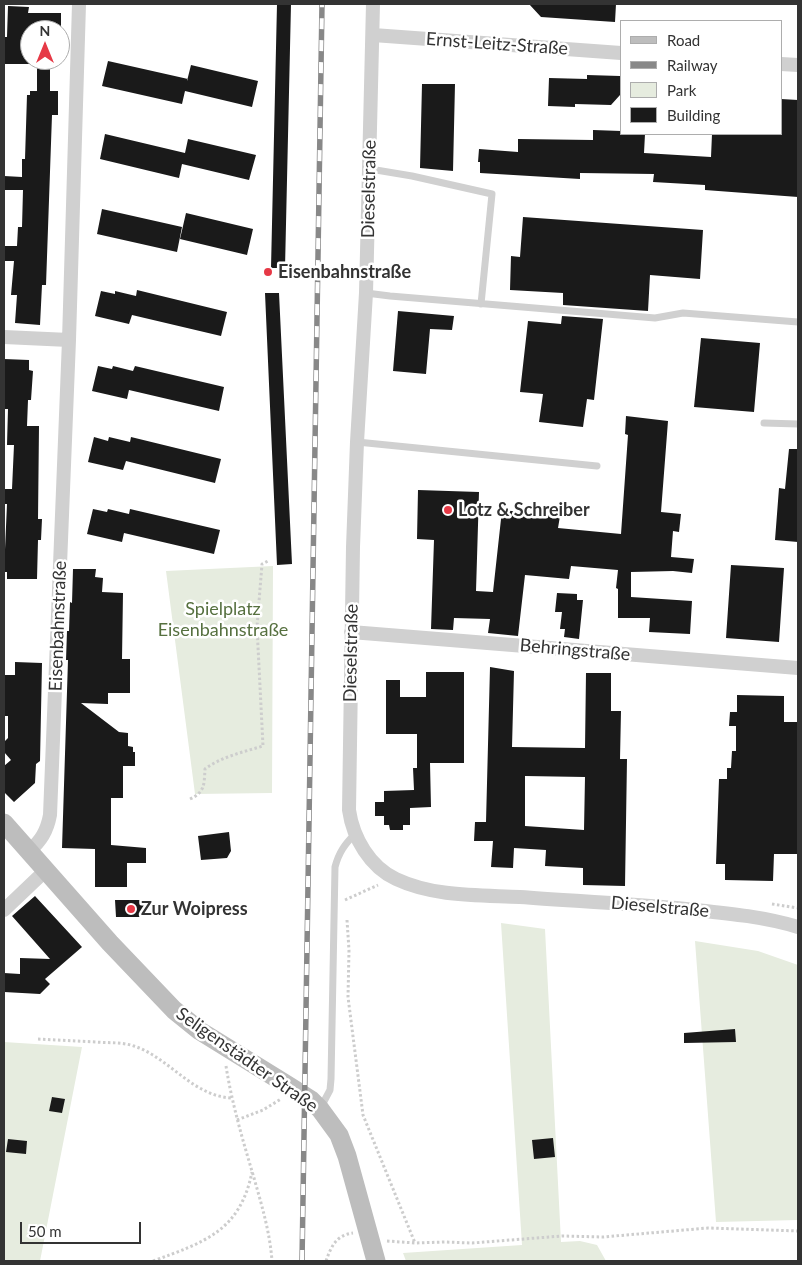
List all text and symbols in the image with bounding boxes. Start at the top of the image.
north arrow [20,20,70,70]
legend [620,20,782,135]
text: N [40,22,50,39]
street label: Ernst-Leitz-Straße [425,28,569,60]
text: Road [667,31,700,49]
text: Railway [667,56,718,74]
text: Park [667,81,696,99]
text: Building [667,106,720,124]
street label: Dieselstraße [357,140,381,238]
place label: Eisenbahnstraße [278,261,411,283]
marker: Eisenbahnstraße [262,266,274,278]
place label: Lotz & Schreiber [458,499,590,521]
marker: Lotz & Schreiber [442,504,454,516]
street label: Eisenbahnstraße [45,560,71,692]
park label: Spielplatz Eisenbahnstraße [158,598,288,640]
street label: Dieselstraße [339,604,363,702]
street label: Behringstraße [519,634,631,666]
street label: Dieselstraße [610,892,710,922]
place label: Zur Woipress [141,898,248,920]
marker: Zur Woipress [125,903,137,915]
street label: Seligenstädter Straße [172,1003,322,1117]
scale bar [22,1212,144,1244]
text: 50 m [28,1222,62,1240]

